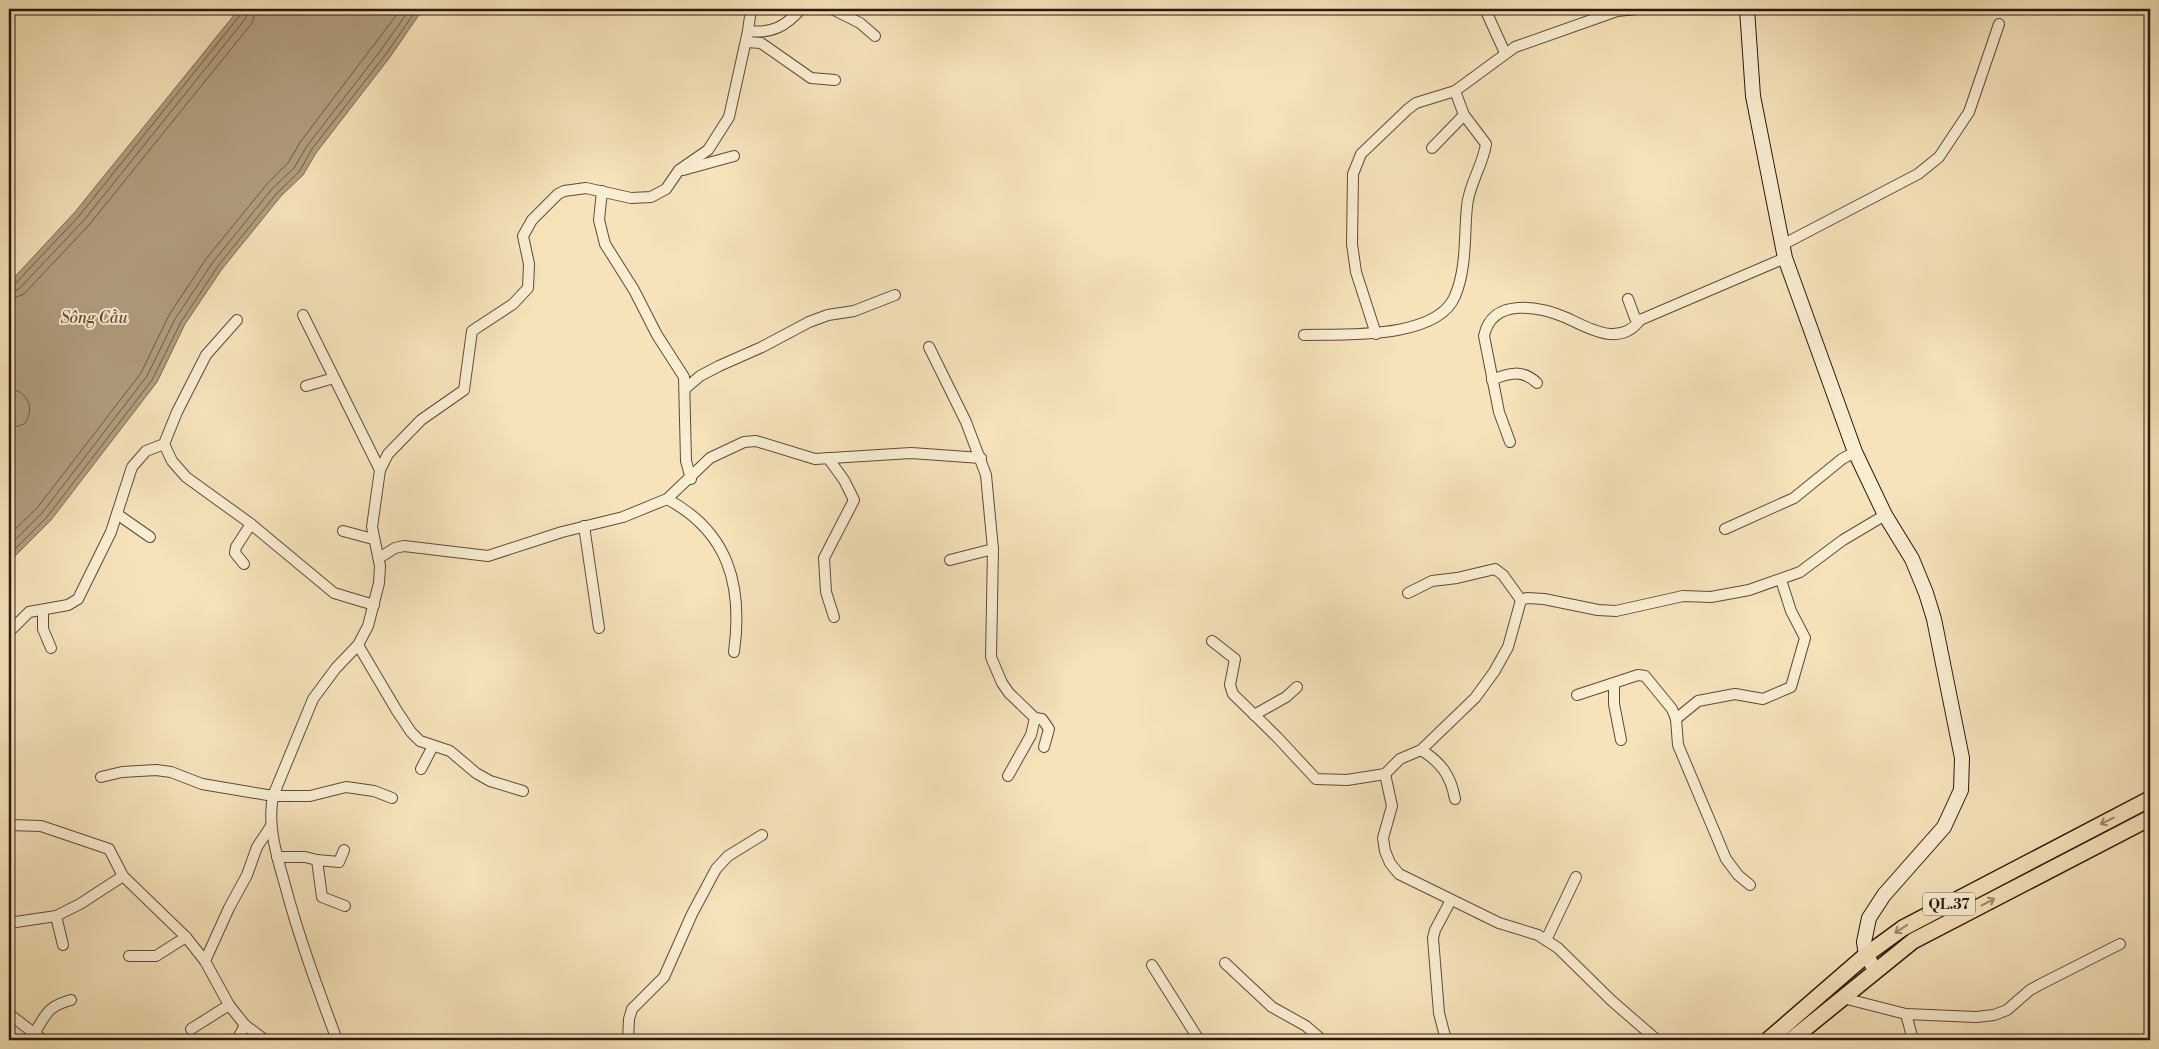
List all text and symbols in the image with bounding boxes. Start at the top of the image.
water label: Sông Cầu [60,308,128,328]
one-way arrow [2100,817,2115,826]
road number: QL.37 [1923,892,1975,916]
one-way arrow [1980,897,1995,907]
one-way arrow [1895,925,1909,935]

